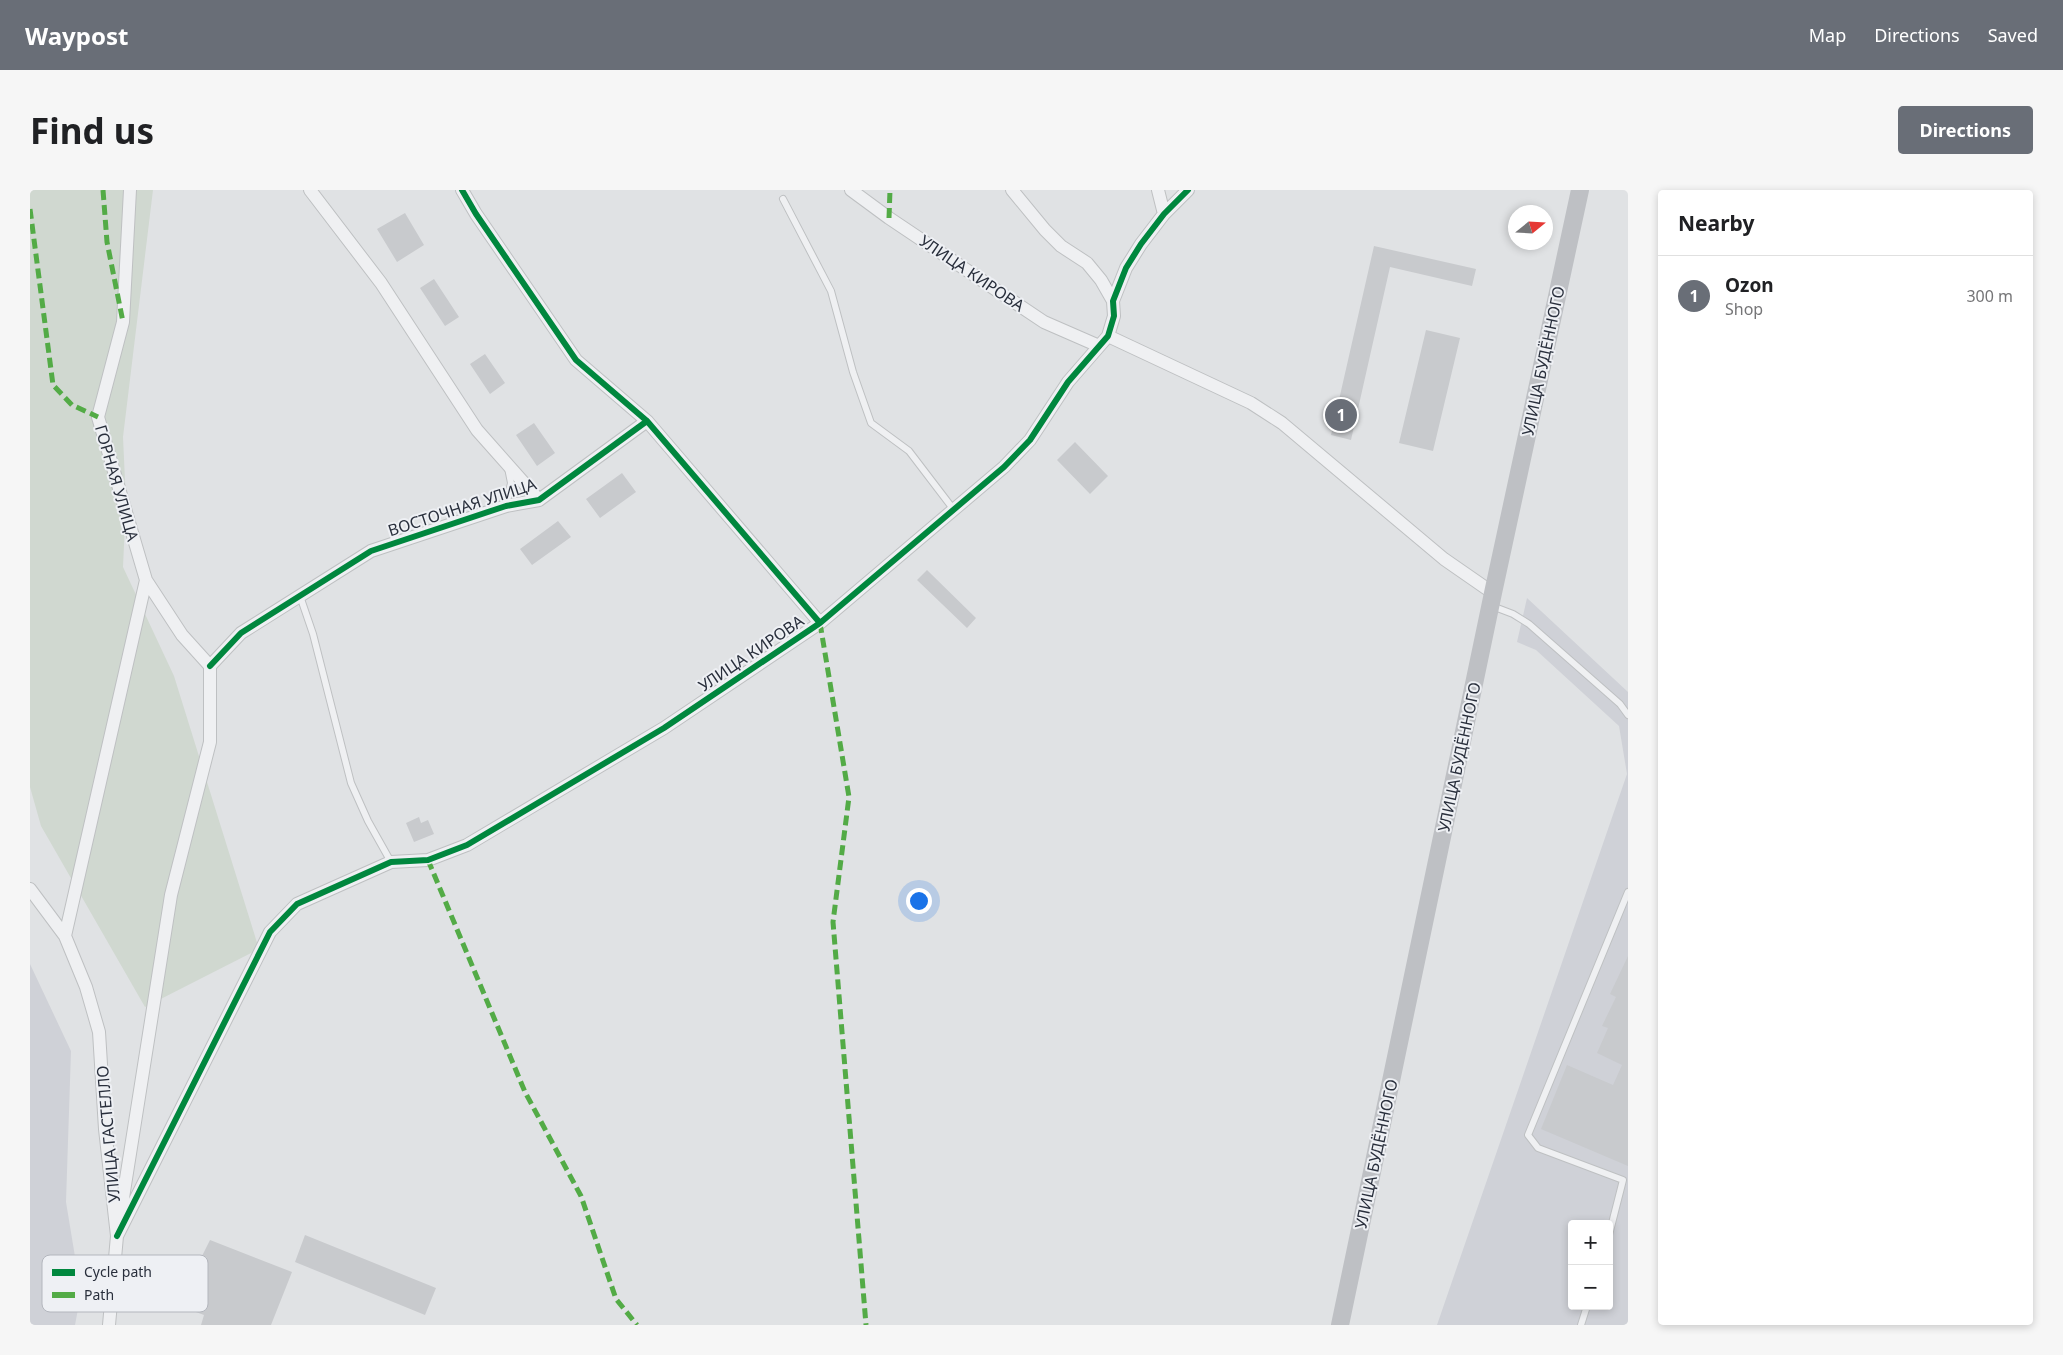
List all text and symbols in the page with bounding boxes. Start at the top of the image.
text: Waypost [25,19,128,52]
text: Map [1809,23,1846,47]
text: Directions [1874,23,1960,47]
text: Saved [1988,23,2038,47]
button: Directions [1898,106,2033,154]
text: Find us [30,107,154,154]
north arrow [1508,205,1553,250]
text: Nearby [1678,209,1754,237]
street label: УЛИЦА КИРОВА [915,230,1030,317]
text: Ozon [1725,272,1774,298]
street label: УЛИЦА БУДЁННОГО [1516,284,1570,438]
text: 1 [1689,285,1699,307]
text: 300 m [1966,285,2013,307]
text: Shop [1725,298,1763,320]
pin: 1 [1325,396,1357,434]
street label: ГОРНАЯ УЛИЦА [90,422,144,544]
street label: ВОСТОЧНАЯ УЛИЦА [385,472,540,541]
street label: УЛИЦА КИРОВА [694,609,809,696]
street label: УЛИЦА БУДЁННОГО [1432,680,1486,834]
your location [906,888,932,914]
street label: УЛИЦА ГАСТЕЛЛО [91,1065,125,1203]
street label: УЛИЦА БУДЁННОГО [1349,1077,1403,1231]
map controls [1568,1220,1613,1310]
button: + [1568,1220,1613,1265]
legend [42,1255,208,1312]
text: Cycle path [84,1262,152,1281]
button: − [1568,1265,1613,1310]
text: Path [84,1285,114,1304]

